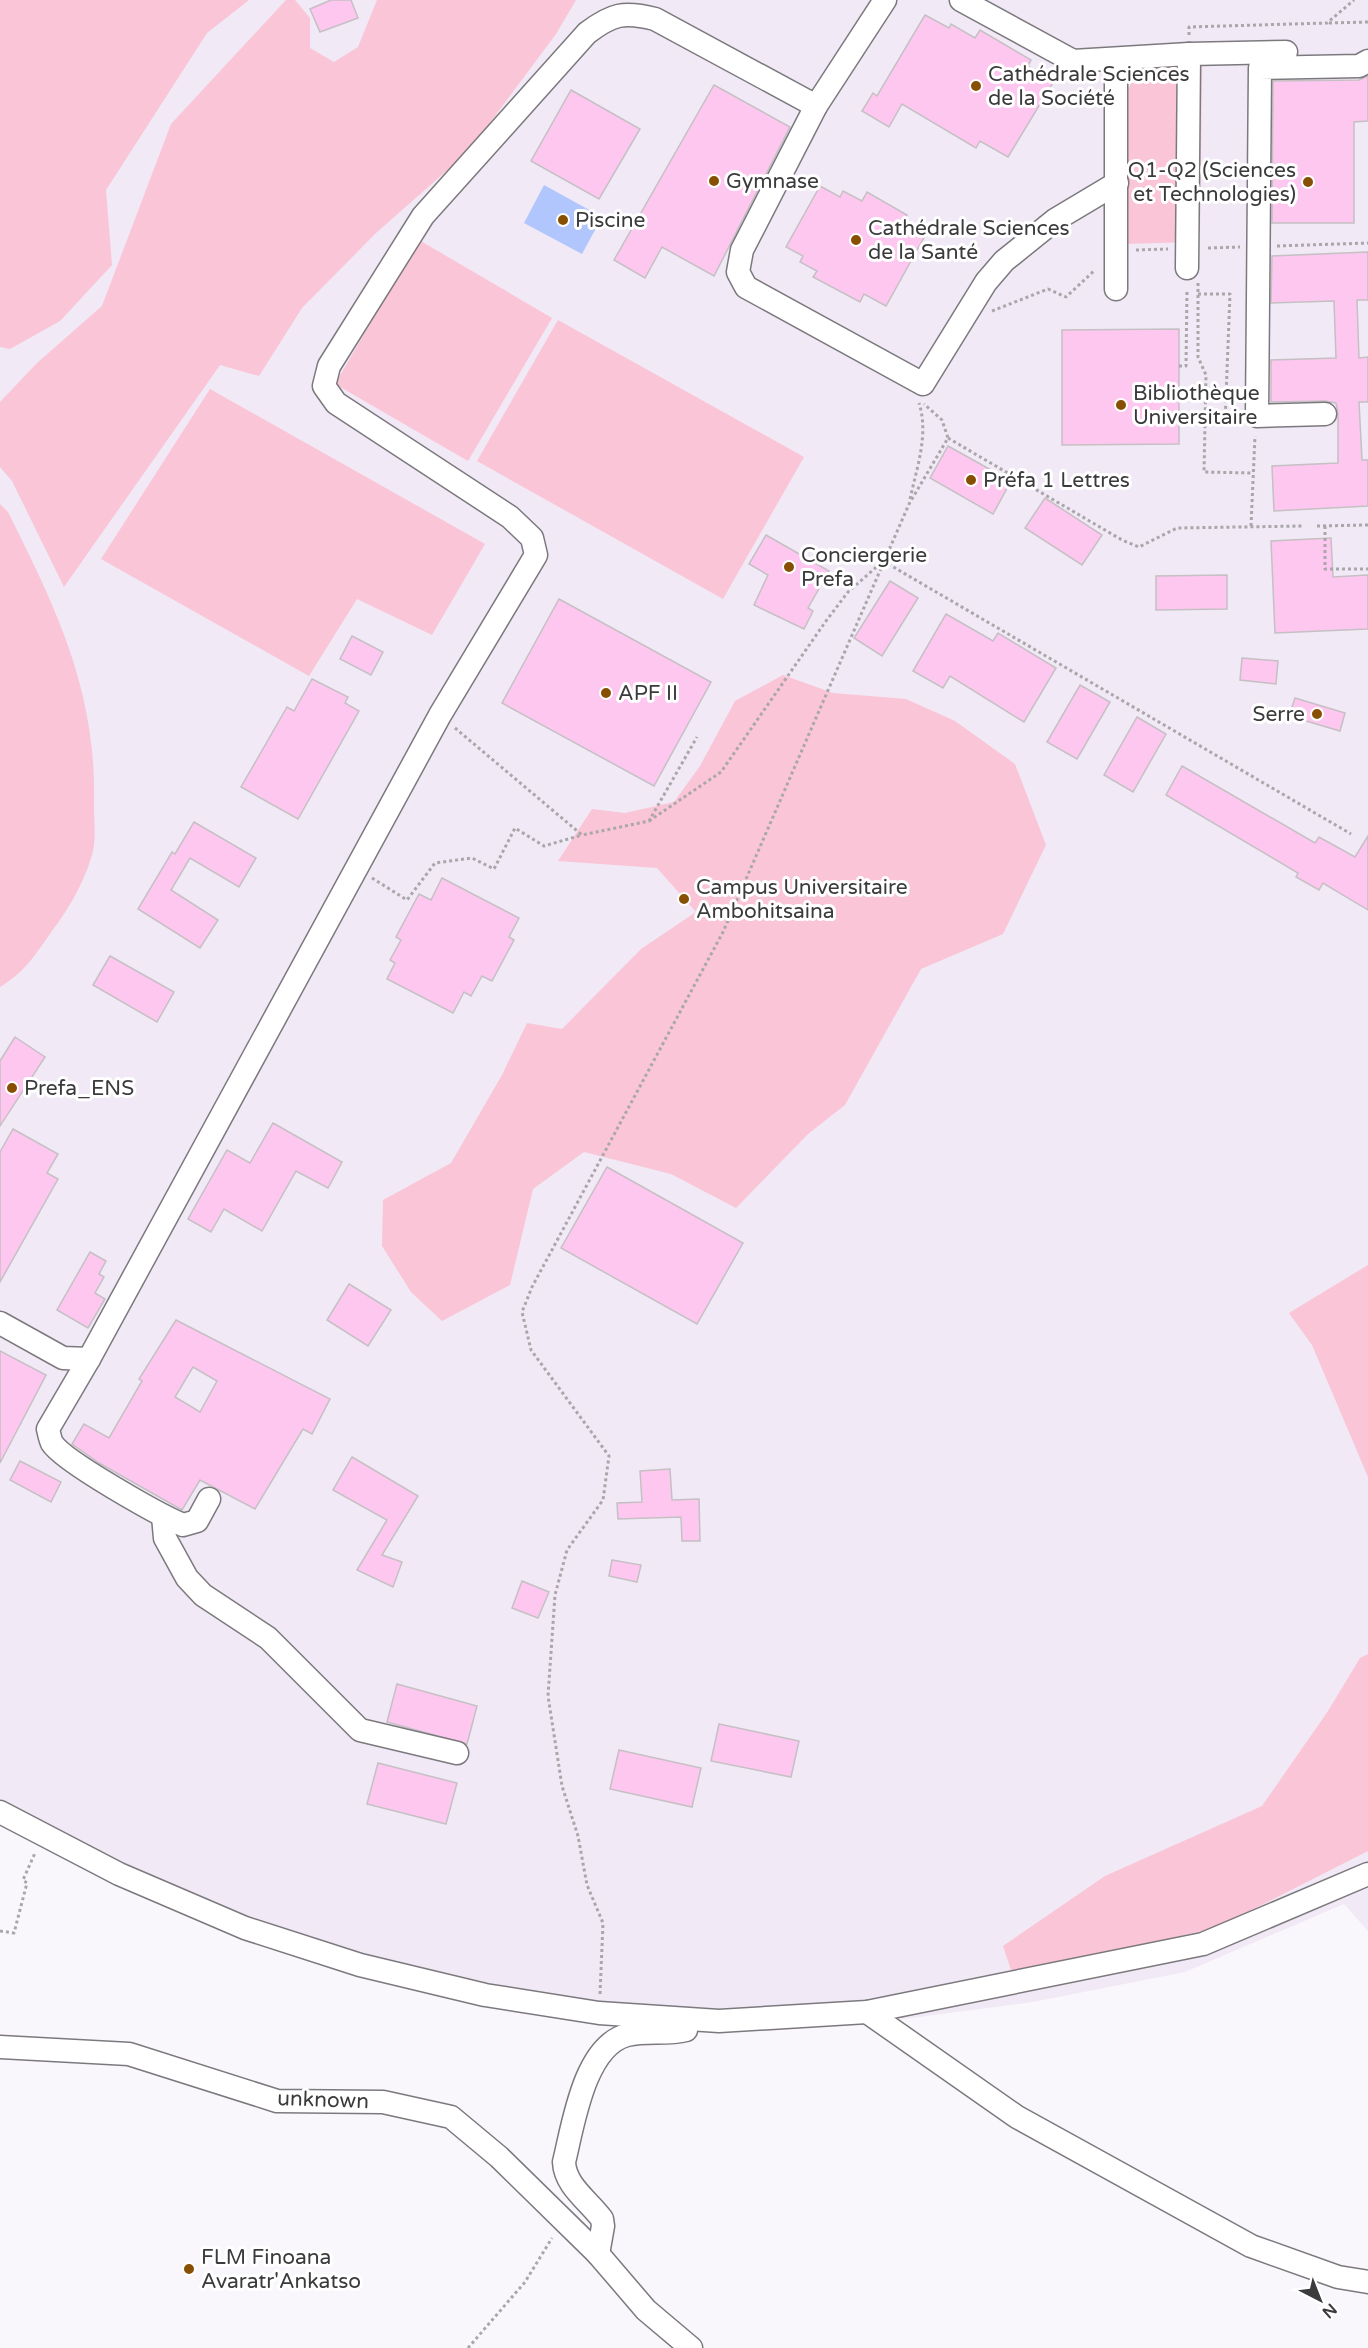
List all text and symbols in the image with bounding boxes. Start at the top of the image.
place label: Cathédrale Sciences de la Société [988,62,1190,111]
marker: Cathédrale Sciences de la Société [969,79,983,93]
place label: Q1-Q2 (Sciences et Technologies) [1128,158,1296,207]
place label: Gymnase [726,169,819,194]
marker: Gymnase [707,174,721,188]
marker: Q1-Q2 (Sciences et Technologies) [1301,175,1315,189]
place label: Piscine [575,208,645,233]
marker: Piscine [556,213,570,227]
place label: Cathédrale Sciences de la Santé [868,216,1070,265]
marker: Cathédrale Sciences de la Santé [849,233,863,247]
place label: Bibliothèque Universitaire [1133,381,1260,430]
marker: Bibliothèque Universitaire [1114,398,1128,412]
place label: Préfa 1 Lettres [983,468,1130,493]
marker: Préfa 1 Lettres [964,473,978,487]
place label: Conciergerie Prefa [801,543,927,592]
marker: Conciergerie Prefa [782,560,796,574]
place label: APF II [618,681,678,706]
marker: APF II [599,686,613,700]
place label: Serre [1253,702,1305,727]
marker: Serre [1310,707,1324,721]
place label: Campus Universitaire Ambohitsaina [696,875,908,924]
marker: Campus Universitaire Ambohitsaina [677,892,691,906]
place label: Prefa_ENS [24,1076,134,1101]
marker: Prefa_ENS [5,1081,19,1095]
street label: unknown [277,2086,369,2114]
place label: FLM Finoana Avaratr'Ankatso [201,2245,361,2294]
marker: FLM Finoana Avaratr'Ankatso [182,2262,196,2276]
north arrow [1290,2270,1350,2330]
text: N [1318,2299,1341,2322]

